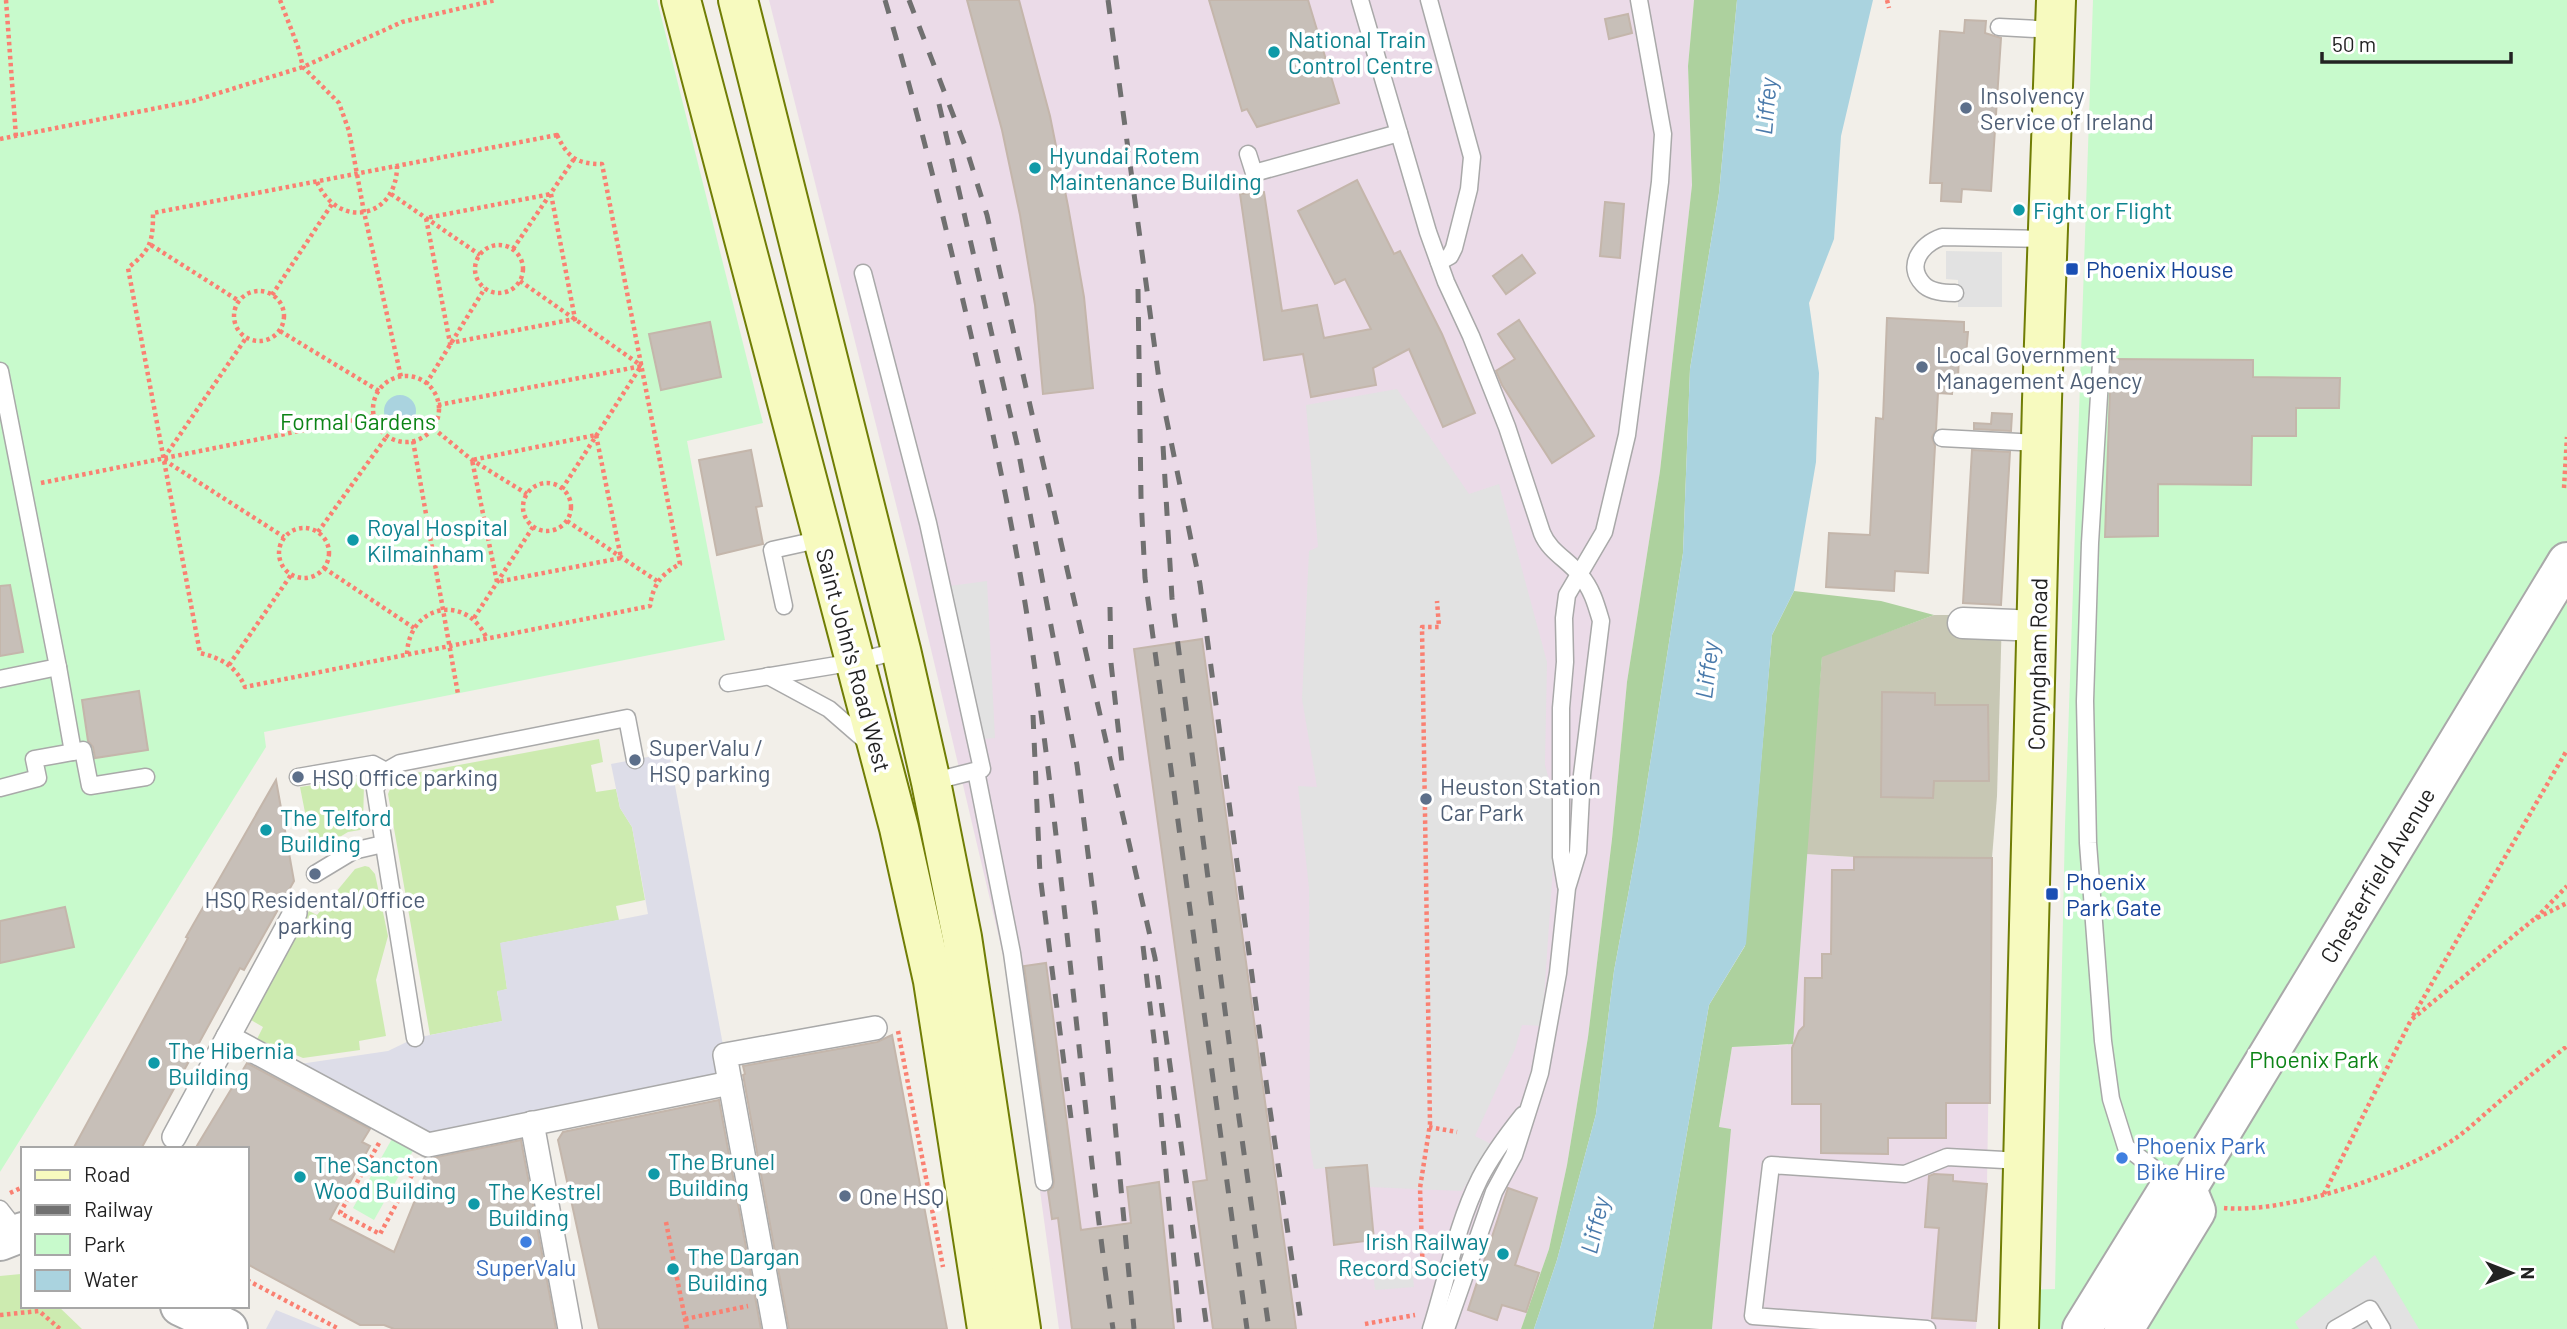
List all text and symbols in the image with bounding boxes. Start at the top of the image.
scale bar [2322,21,2511,65]
place label: National Train Control Centre [1288,25,1433,79]
text: 50 m [2332,31,2376,56]
marker: National Train Control Centre [1266,44,1282,60]
water label: Liffey [1748,75,1782,136]
place label: Insolvency Service of Ireland [1980,81,2154,135]
marker: Insolvency Service of Ireland [1958,100,1974,116]
place label: Hyundai Rotem Maintenance Building [1049,141,1262,195]
marker: Hyundai Rotem Maintenance Building [1027,160,1043,176]
place label: Fight or Flight [2033,196,2172,224]
marker: Fight or Flight [2011,202,2027,218]
place label: Phoenix House [2086,255,2234,283]
marker: Phoenix House [2064,261,2080,277]
place label: Local Government Management Agency [1936,340,2143,394]
marker: Local Government Management Agency [1914,359,1930,375]
park label: Formal Gardens [280,407,436,435]
place label: Royal Hospital Kilmainham [367,513,508,567]
marker: Royal Hospital Kilmainham [345,532,361,548]
street label: Saint John's Road West [811,545,897,775]
street label: Conyngham Road [2021,577,2053,751]
water label: Liffey [1688,638,1724,700]
place label: SuperValu / HSQ parking [649,733,770,787]
marker: SuperValu / HSQ parking [627,752,643,768]
place label: HSQ Office parking [312,763,498,791]
marker: HSQ Office parking [290,769,306,785]
place label: Heuston Station Car Park [1440,772,1601,826]
street label: Chesterfield Avenue [2314,782,2440,968]
marker: Heuston Station Car Park [1418,791,1434,807]
place label: The Telford Building [280,803,392,857]
marker: The Telford Building [258,822,274,838]
marker: HSQ Residental/Office parking [307,866,323,882]
place label: Phoenix Park Gate [2066,867,2162,921]
place label: HSQ Residental/Office parking [205,885,425,939]
marker: Phoenix Park Gate [2044,886,2060,902]
place label: The Hibernia Building [168,1036,294,1090]
park label: Phoenix Park [2249,1045,2379,1073]
marker: The Hibernia Building [146,1055,162,1071]
place label: Phoenix Park Bike Hire [2136,1131,2266,1185]
legend [21,1147,248,1308]
place label: The Brunel Building [668,1147,775,1201]
place label: The Sancton Wood Building [314,1150,456,1204]
marker: Phoenix Park Bike Hire [2114,1150,2130,1166]
text: Road [84,1161,130,1186]
marker: The Brunel Building [646,1166,662,1182]
marker: The Sancton Wood Building [292,1169,308,1185]
place label: The Kestrel Building [488,1177,601,1231]
place label: One HSQ [859,1182,944,1210]
marker: One HSQ [837,1188,853,1204]
water label: Liffey [1573,1192,1615,1256]
text: Railway [84,1196,153,1221]
marker: The Kestrel Building [466,1196,482,1212]
place label: Irish Railway Record Society [1338,1227,1489,1281]
text: Park [84,1231,125,1256]
marker: SuperValu [518,1234,534,1250]
north arrow [2476,1238,2546,1308]
place label: The Dargan Building [687,1242,800,1296]
marker: Irish Railway Record Society [1495,1246,1511,1262]
place label: SuperValu [476,1253,576,1281]
marker: The Dargan Building [665,1261,681,1277]
text: Water [84,1266,139,1291]
text: N [2517,1267,2540,1279]

